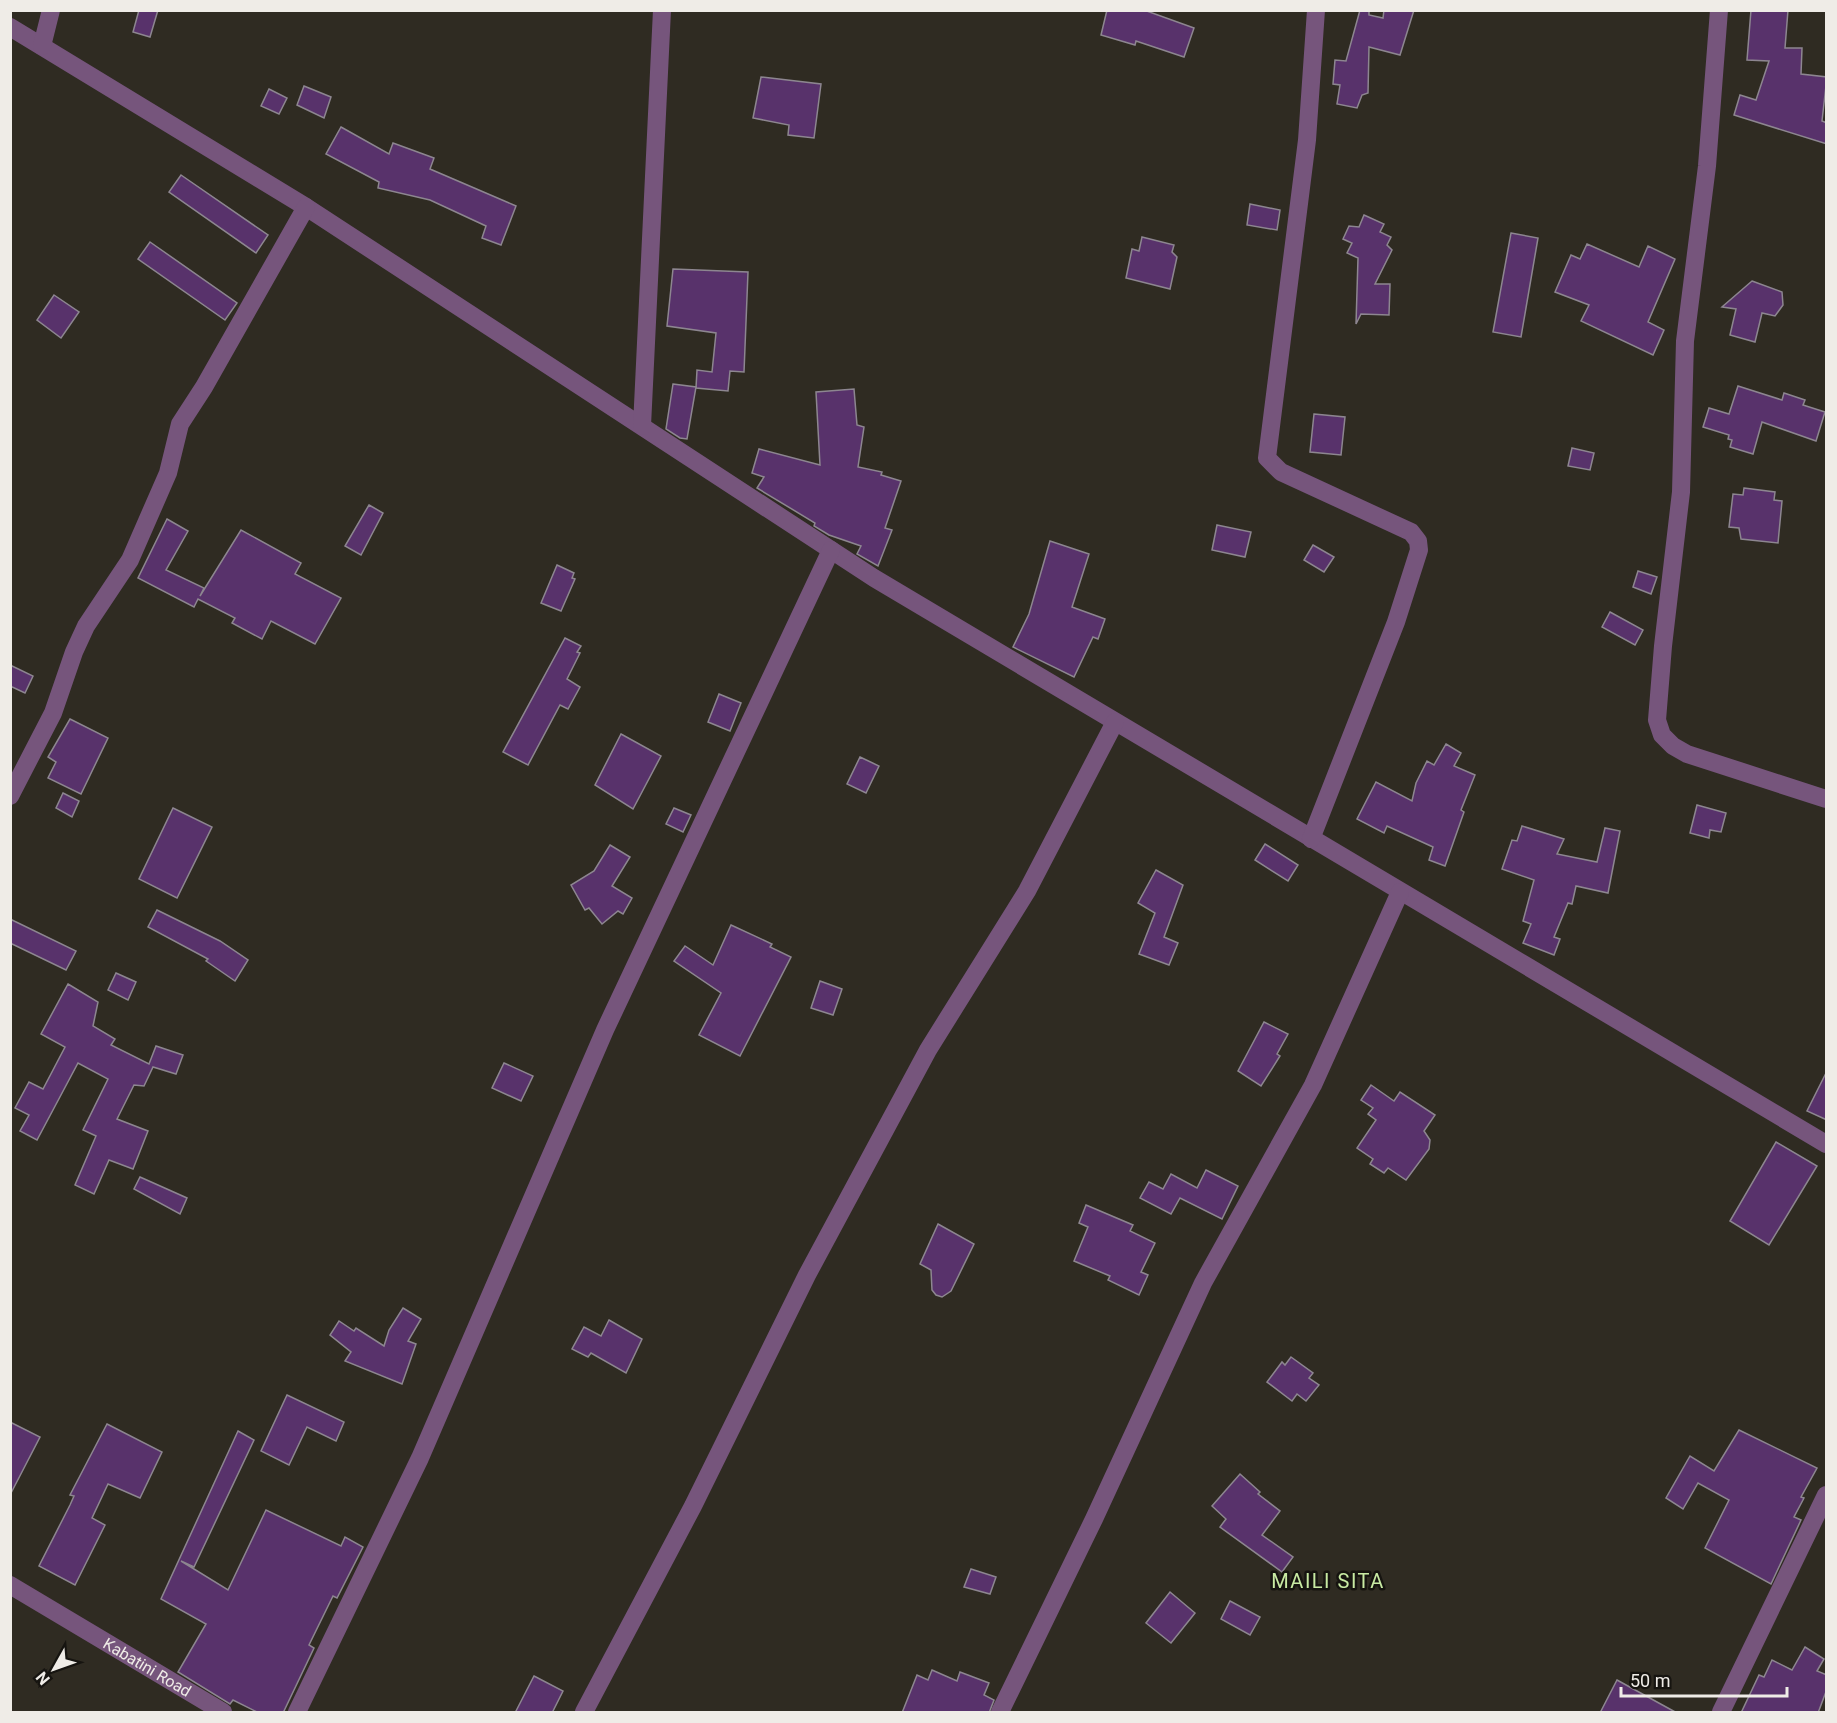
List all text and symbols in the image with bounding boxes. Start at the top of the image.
district label: MAILI SITA [1271,1569,1385,1593]
street label: Kabatini Road [100,1633,195,1700]
north arrow [24,1639,84,1699]
scale bar [1621,1660,1788,1698]
text: N [32,1668,54,1689]
text: 50 m [1630,1670,1670,1691]

